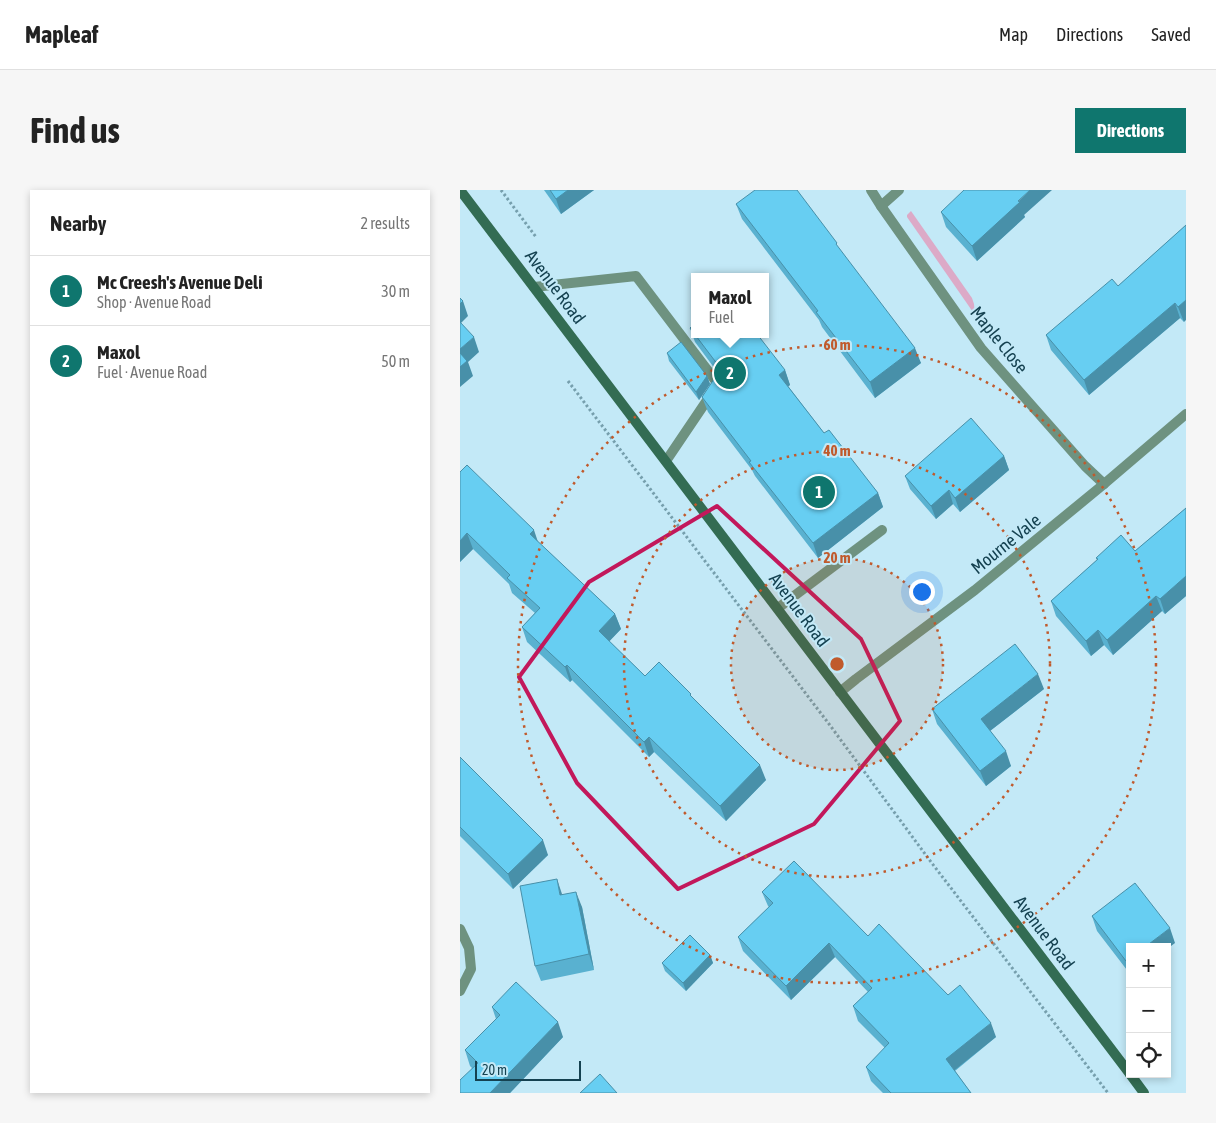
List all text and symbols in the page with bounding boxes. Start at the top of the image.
text: Mapleaf [25,21,98,48]
text: Map [999,24,1028,45]
text: Directions [1056,24,1123,45]
text: Saved [1151,24,1191,45]
button: Directions [1075,108,1186,153]
text: Find us [30,110,120,150]
text: Nearby [50,211,106,235]
text: 2 results [360,214,410,232]
street label: Avenue Road [521,246,590,328]
text: Mc Creesh's Avenue Deli [97,271,263,293]
popup [691,273,769,338]
text: 1 [62,282,70,300]
text: 30 m [381,282,410,300]
text: Maxol [708,286,752,308]
text: Shop · Avenue Road [97,293,211,311]
street label: Maple Close [966,302,1033,377]
text: Fuel [708,308,734,326]
text: 60 m [824,336,851,353]
text: Maxol [97,341,140,363]
text: 2 [62,352,70,370]
text: 50 m [381,352,410,370]
pin: 2 [714,354,746,392]
text: Fuel · Avenue Road [97,363,207,381]
text: 40 m [823,442,851,459]
pin: 1 [803,473,835,511]
street label: Mourne Vale [967,509,1045,578]
text: 20 m [824,549,851,566]
street label: Avenue Road [765,569,834,651]
your location [909,579,935,605]
centre of rings [828,655,846,673]
street label: Avenue Road [1010,892,1079,974]
map controls [1126,943,1171,1078]
button: + [1126,943,1171,988]
button: − [1126,988,1171,1033]
button: locate [1126,1033,1171,1078]
scale bar [475,1058,581,1081]
text: 20 m [482,1062,507,1078]

